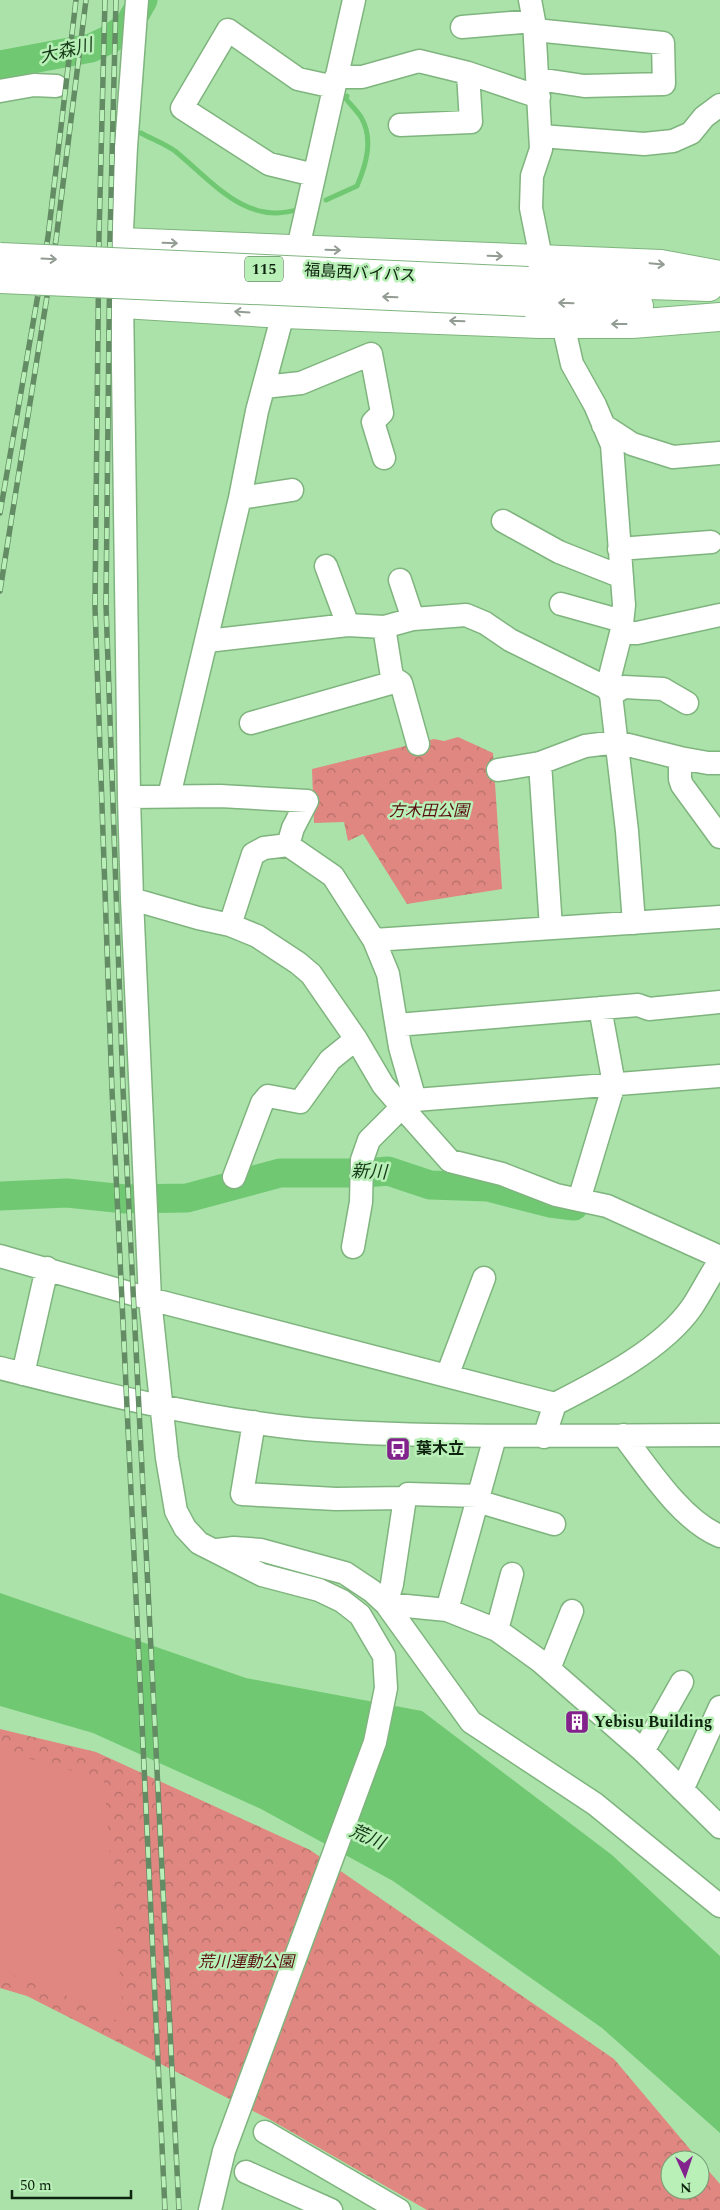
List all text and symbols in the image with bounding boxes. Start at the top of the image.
water label: 大森川 [37,31,97,70]
one-way arrow [162,239,178,248]
one-way arrow [324,245,340,254]
one-way arrow [486,251,503,261]
one-way arrow [40,254,56,264]
road number: 115 [245,256,283,282]
street label: 福島西バイパス [304,258,416,288]
one-way arrow [649,259,665,269]
one-way arrow [383,292,399,301]
one-way arrow [559,299,575,308]
one-way arrow [234,307,250,316]
one-way arrow [449,316,465,326]
one-way arrow [611,319,628,329]
park label: 方木田公園 [389,799,471,823]
water label: 新川 [351,1158,389,1186]
bus stop icon: 葉木立 [385,1436,411,1462]
place label: 葉木立 [416,1437,464,1461]
building icon: Yebisu Building [564,1709,590,1735]
place label: Yebisu Building [594,1710,712,1734]
water label: 荒川 [345,1817,391,1857]
park label: 荒川運動公園 [198,1950,296,1974]
north arrow [660,2150,710,2200]
scale bar [12,2168,131,2200]
text: 50 m [20,2174,52,2197]
text: N [679,2177,692,2198]

